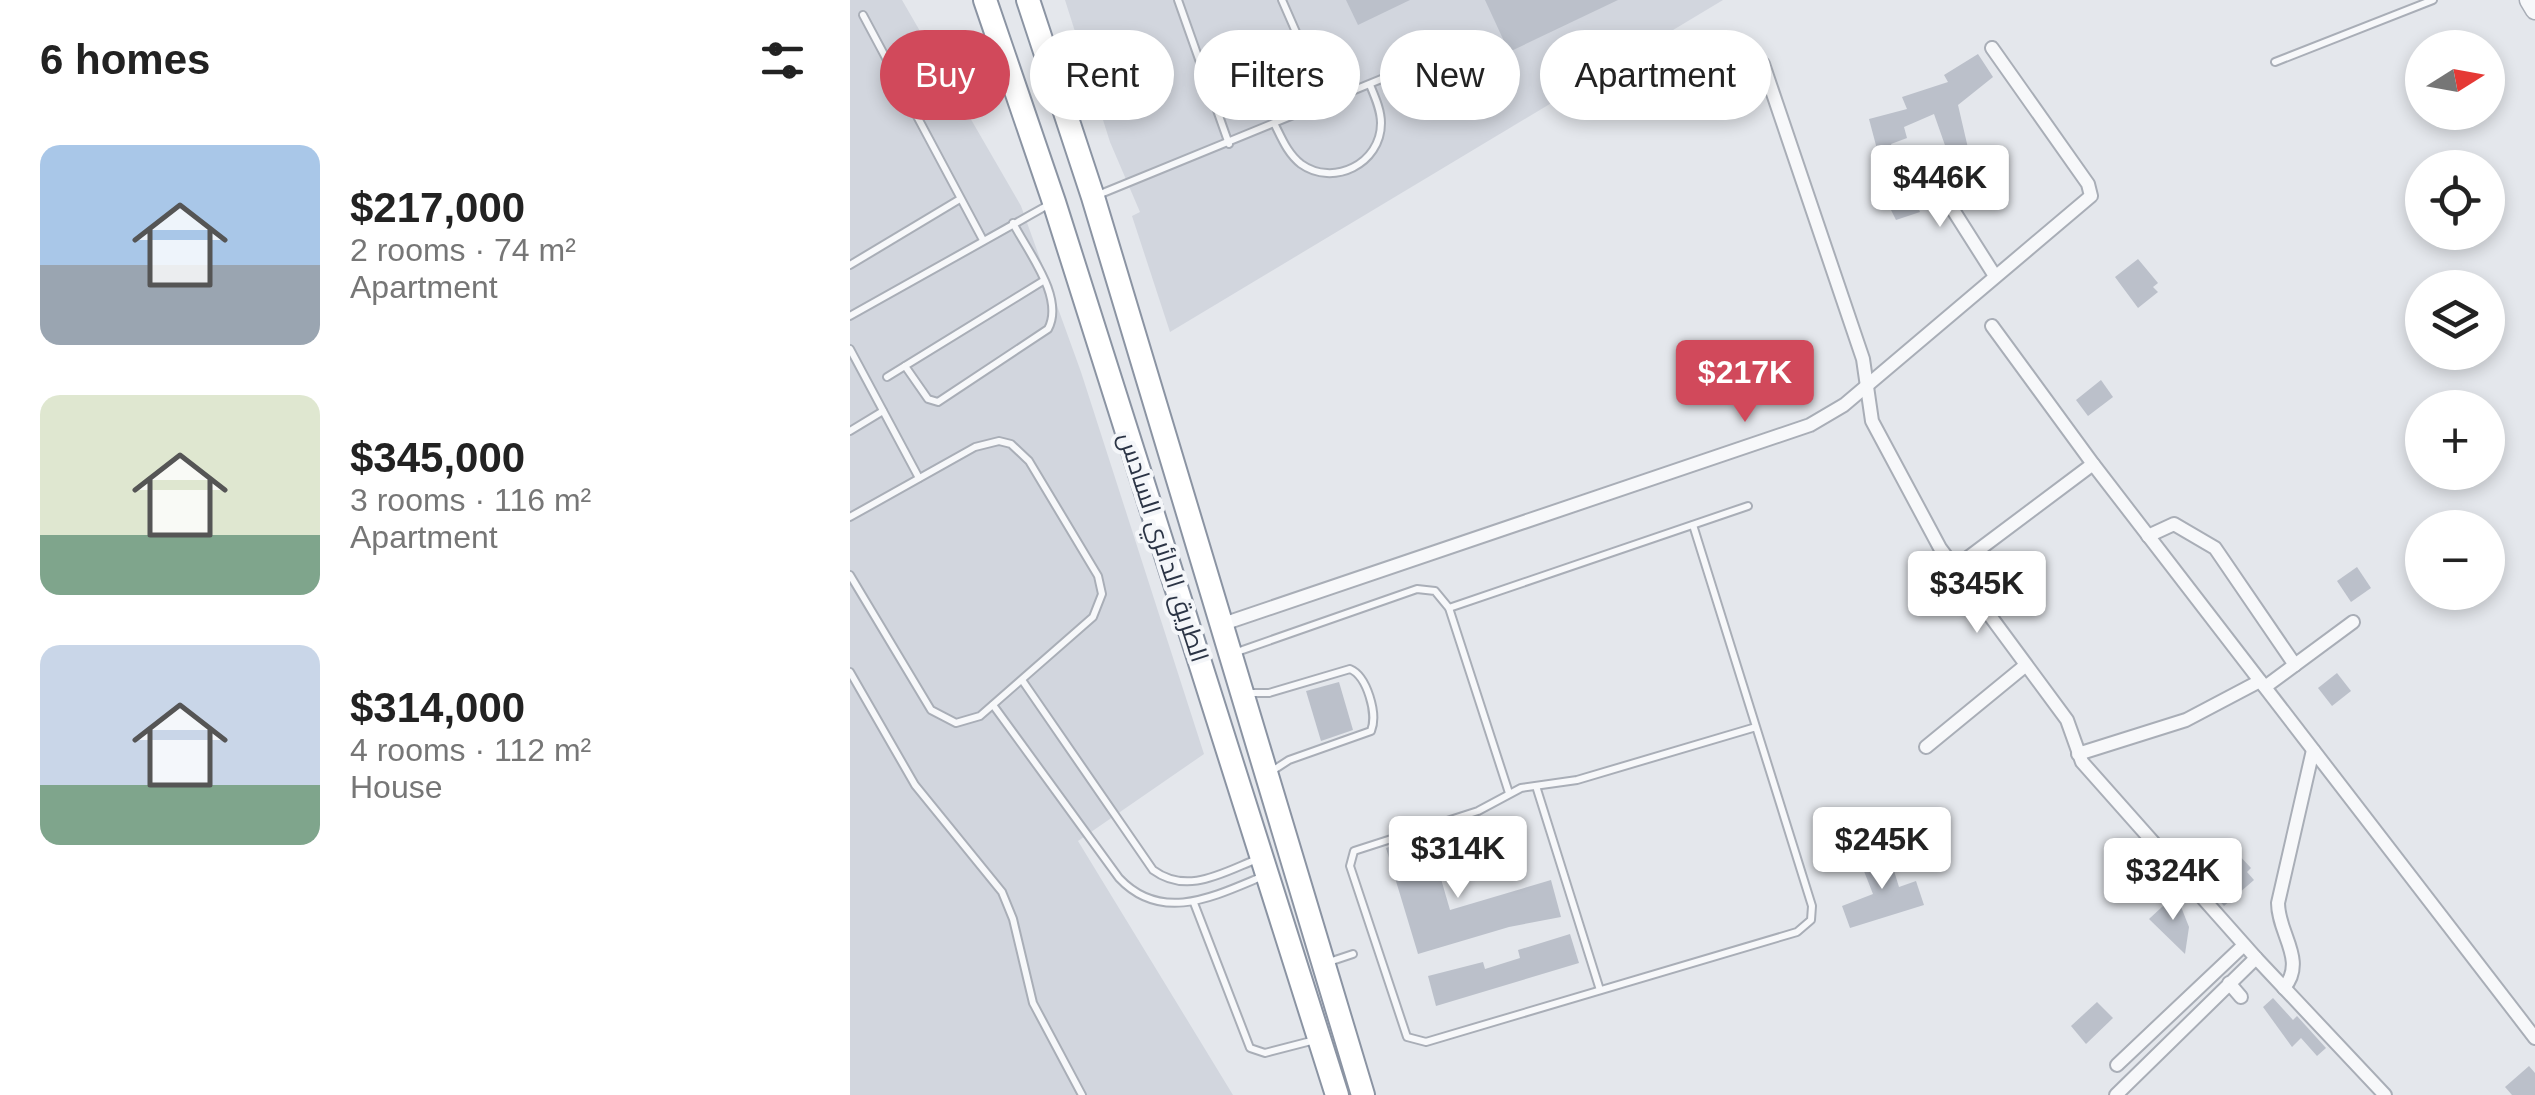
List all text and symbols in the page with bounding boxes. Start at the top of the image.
chip: Buy [880,30,1010,120]
chip: Rent [1030,30,1174,120]
chip: Filters [1194,30,1360,120]
chip: New [1380,30,1520,120]
chip: Apartment [1540,30,1771,120]
north arrow [2405,30,2505,130]
map controls [2405,30,2505,610]
icon: filters [755,33,810,88]
text: 6 homes [40,36,210,83]
pin: $446K [1870,145,2010,230]
button: locate [2405,150,2505,250]
text: $446K [1893,159,1987,195]
text: $217,000 [350,184,525,231]
icon: home [120,185,240,305]
text: 2 rooms · 74 m² [350,232,576,268]
text: Apartment [350,269,498,305]
button: layers [2405,270,2505,370]
pin: $217K [1675,340,1815,425]
text: $217K [1698,354,1792,390]
button: + [2405,390,2505,490]
street label: الطريق الدائري السادس [1108,429,1214,667]
text: $345,000 [350,434,525,481]
icon: home [120,435,240,555]
text: 3 rooms · 116 m² [350,482,591,518]
button: − [2405,510,2505,610]
text: Apartment [350,519,498,555]
pin: $345K [1907,551,2047,636]
text: $345K [1930,565,2024,601]
text: $314,000 [350,684,525,731]
icon: home [120,685,240,805]
text: 4 rooms · 112 m² [350,732,591,768]
text: House [350,769,443,805]
pin: $245K [1812,807,1952,892]
pin: $314K [1388,816,1528,901]
text: $245K [1835,821,1929,857]
text: $314K [1411,830,1505,866]
pin: $324K [2103,838,2243,923]
text: $324K [2126,852,2220,888]

